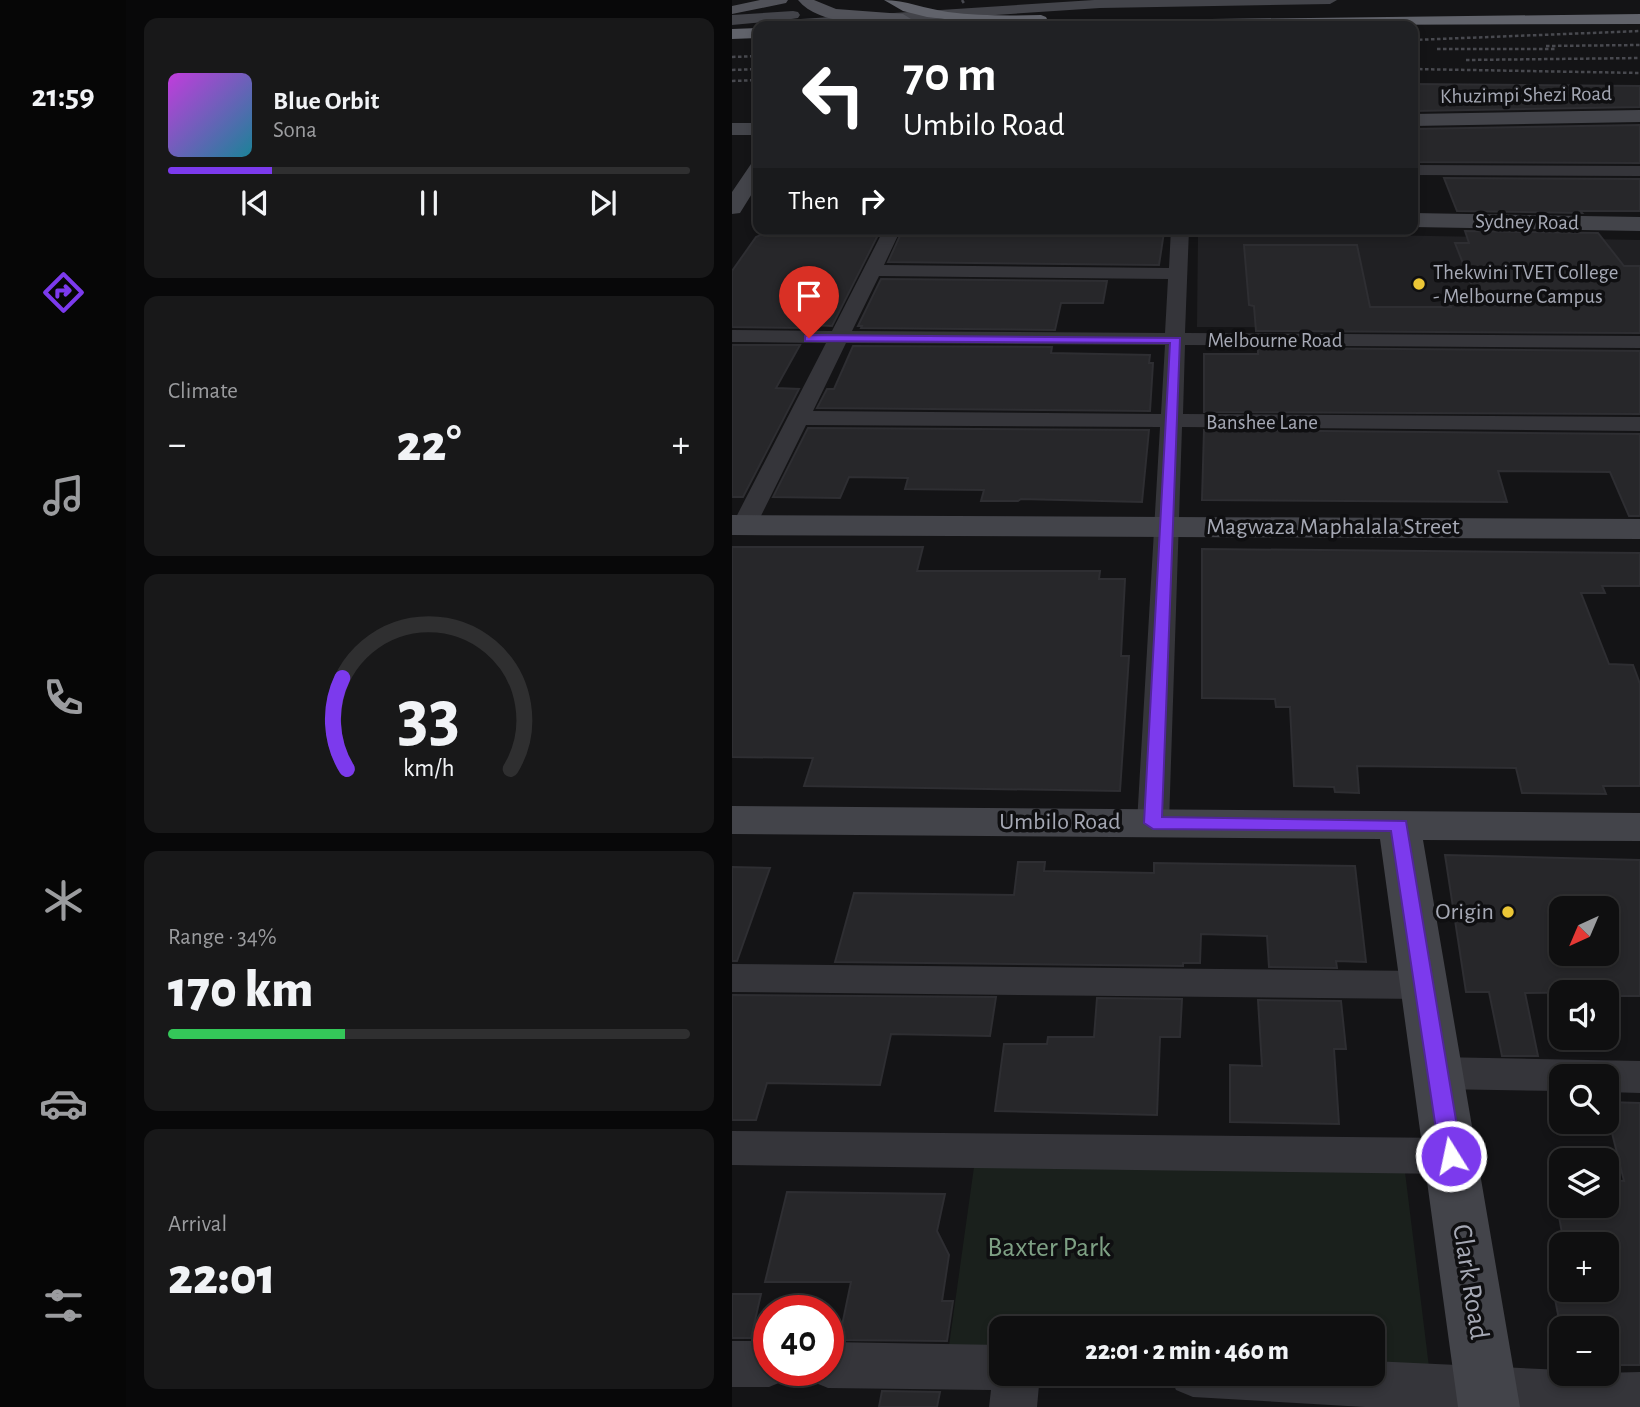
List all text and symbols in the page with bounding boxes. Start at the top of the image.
icon: left [788,49,879,140]
text: 70 m [903,51,997,100]
text: 21:59 [31,80,95,112]
street label: Khuzimpi Shezi Road [1440,83,1612,107]
text: Blue Orbit [273,88,379,114]
text: Umbilo Road [903,109,1065,141]
text: Sona [273,119,317,142]
icon: right [853,182,891,220]
icon: previous [236,184,274,222]
icon: pause [410,184,448,222]
icon: next [584,184,622,222]
text: Then [788,188,839,214]
street label: Sydney Road [1475,211,1579,233]
place label: Thekwini TVET College - Melbourne Campus [1433,262,1618,307]
pin [779,266,839,338]
icon: directions [39,268,88,317]
marker: Thekwini TVET College - Melbourne Campus [1411,276,1427,292]
icon: arrive [790,277,828,315]
street label: Melbourne Road [1207,330,1343,351]
text: Climate [168,380,238,403]
street label: Banshee Lane [1206,412,1318,433]
text: 22° [396,418,462,470]
text: − [168,426,186,464]
text: + [672,426,690,464]
icon: music [39,471,88,520]
street label: Magwaza Maphalala Street [1206,515,1460,539]
icon: phone [39,673,88,722]
text: 33 [398,682,460,755]
text: km/h [403,756,455,781]
street label: Umbilo Road [999,810,1121,834]
icon: climate [39,876,88,925]
north arrow [1549,896,1619,966]
map controls [1549,896,1619,1386]
place label: Origin [1435,900,1494,924]
marker: Origin [1500,904,1516,920]
text: Range · 34% [168,926,277,949]
text: 170 km [168,964,313,1016]
button: sound [1549,980,1619,1050]
button: search [1549,1064,1619,1134]
icon: car [39,1079,88,1128]
position arrow [1414,1119,1488,1193]
button: layers [1549,1148,1619,1218]
text: Arrival [168,1213,227,1236]
street label: Clark Road [1447,1222,1493,1342]
button: + [1549,1232,1619,1302]
park label: Baxter Park [987,1234,1111,1262]
text: 22:01 [168,1251,276,1303]
icon: filters [39,1281,88,1330]
speed limit sign: 40 [753,1295,844,1386]
button: − [1549,1316,1619,1386]
text: 22:01 · 2 min · 460 m [1085,1338,1289,1364]

